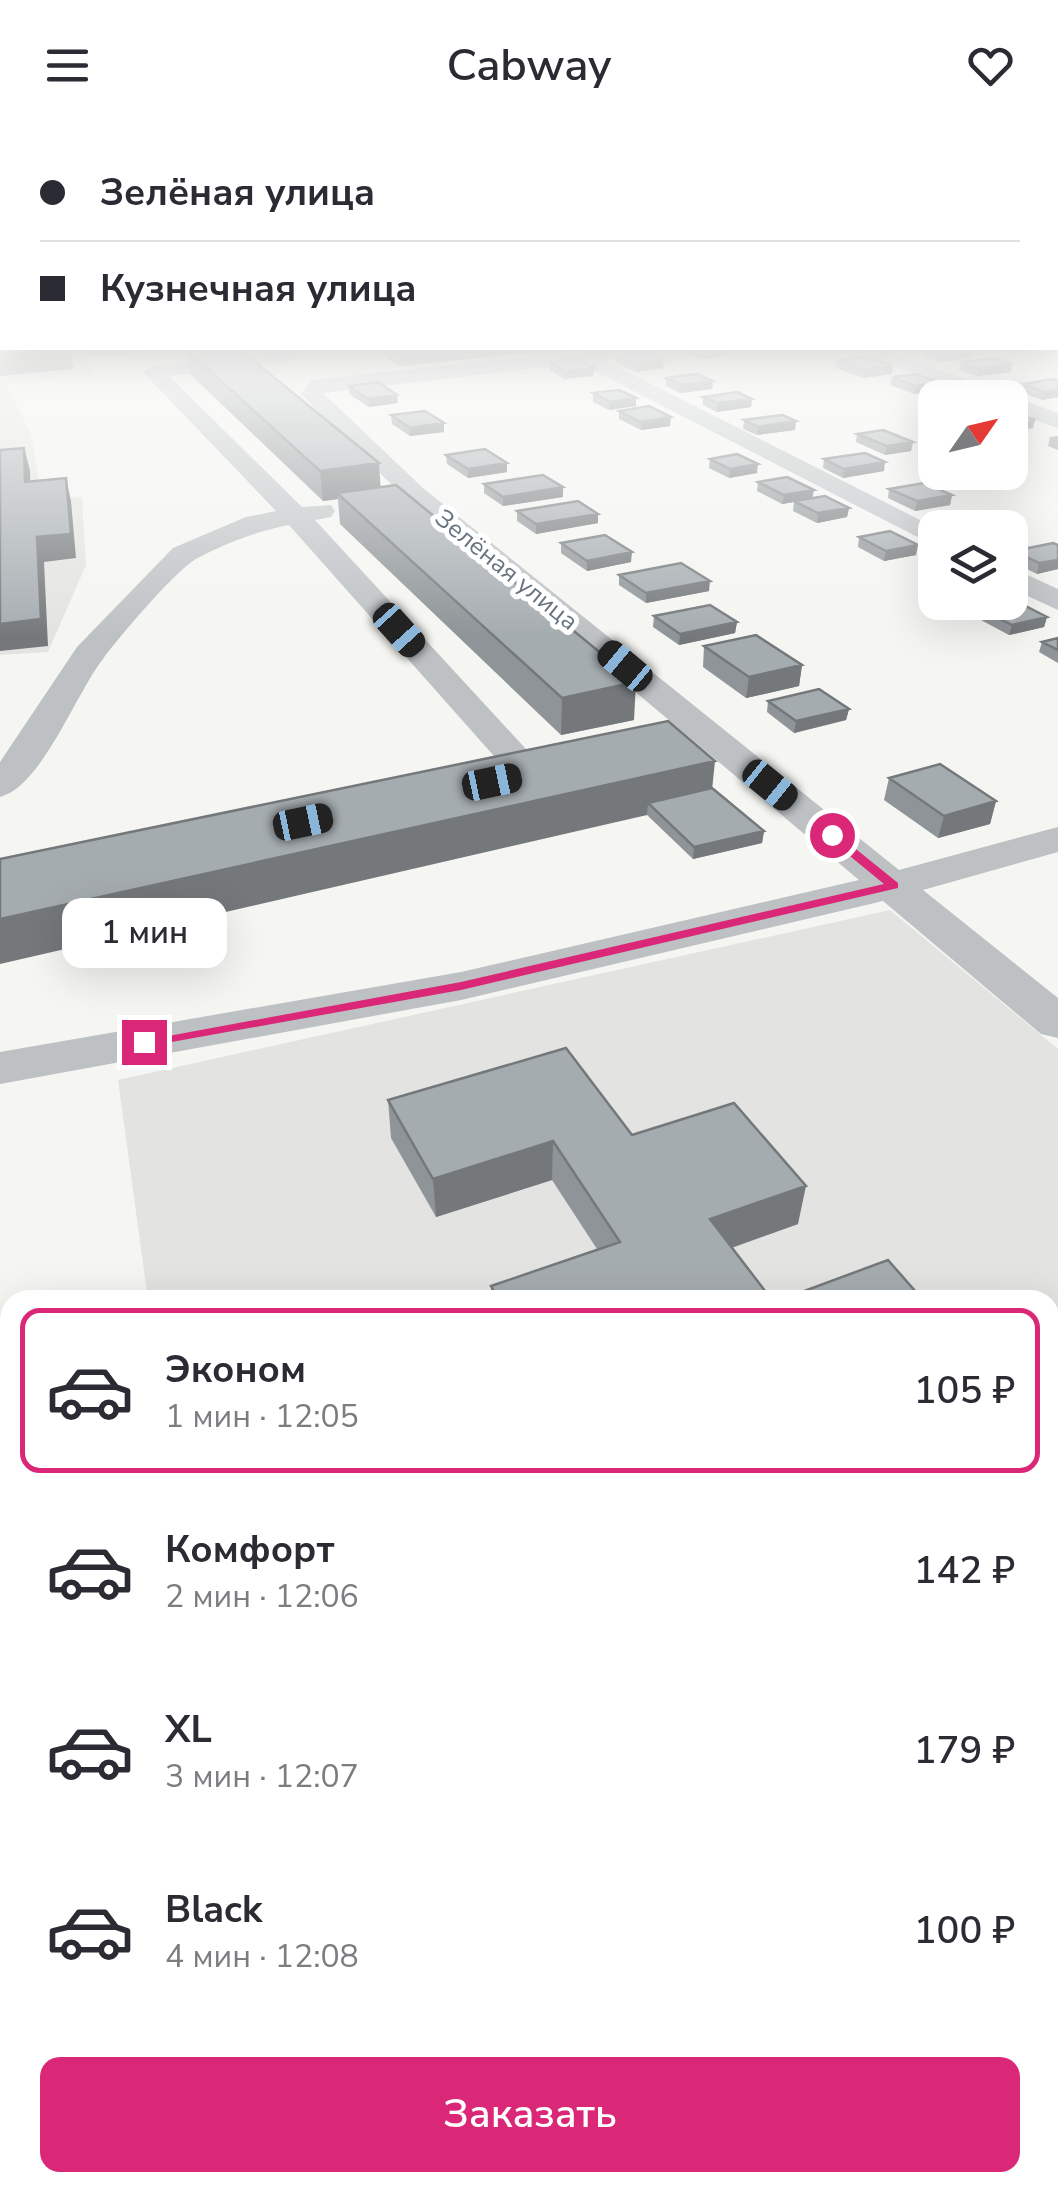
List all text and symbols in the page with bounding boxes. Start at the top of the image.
text: Cabway [447,35,612,96]
icon: menu [40,38,95,93]
icon: heart [963,38,1018,93]
text: Зелёная улица [100,167,375,218]
text: Кузнечная улица [100,263,417,314]
north arrow [918,380,1028,490]
map controls [918,380,1028,620]
street label: Зелёная улица [428,501,585,638]
button: layers [918,510,1028,620]
car [368,598,430,662]
car [592,635,658,697]
car [737,754,803,816]
car [460,761,524,803]
car [271,801,335,843]
route start [810,813,855,858]
callout: 1 мин [62,897,226,967]
text: 1 мин [101,911,188,954]
route end [122,1020,167,1065]
text: Эконом [165,1344,306,1395]
icon: car [45,1346,135,1436]
text: 105 ₽ [914,1365,1015,1416]
text: 1 мин · 12:05 [165,1395,359,1438]
text: Комфорт [165,1524,334,1575]
icon: car [45,1526,135,1616]
text: 142 ₽ [914,1545,1015,1596]
text: 2 мин · 12:06 [165,1575,359,1618]
text: XL [165,1704,212,1755]
icon: car [45,1706,135,1796]
text: 179 ₽ [914,1725,1015,1776]
text: 3 мин · 12:07 [165,1755,359,1798]
text: Black [165,1884,262,1935]
icon: car [45,1886,135,1976]
text: 100 ₽ [914,1905,1015,1956]
text: 4 мин · 12:08 [165,1935,359,1978]
button: Заказать [40,2057,1020,2172]

